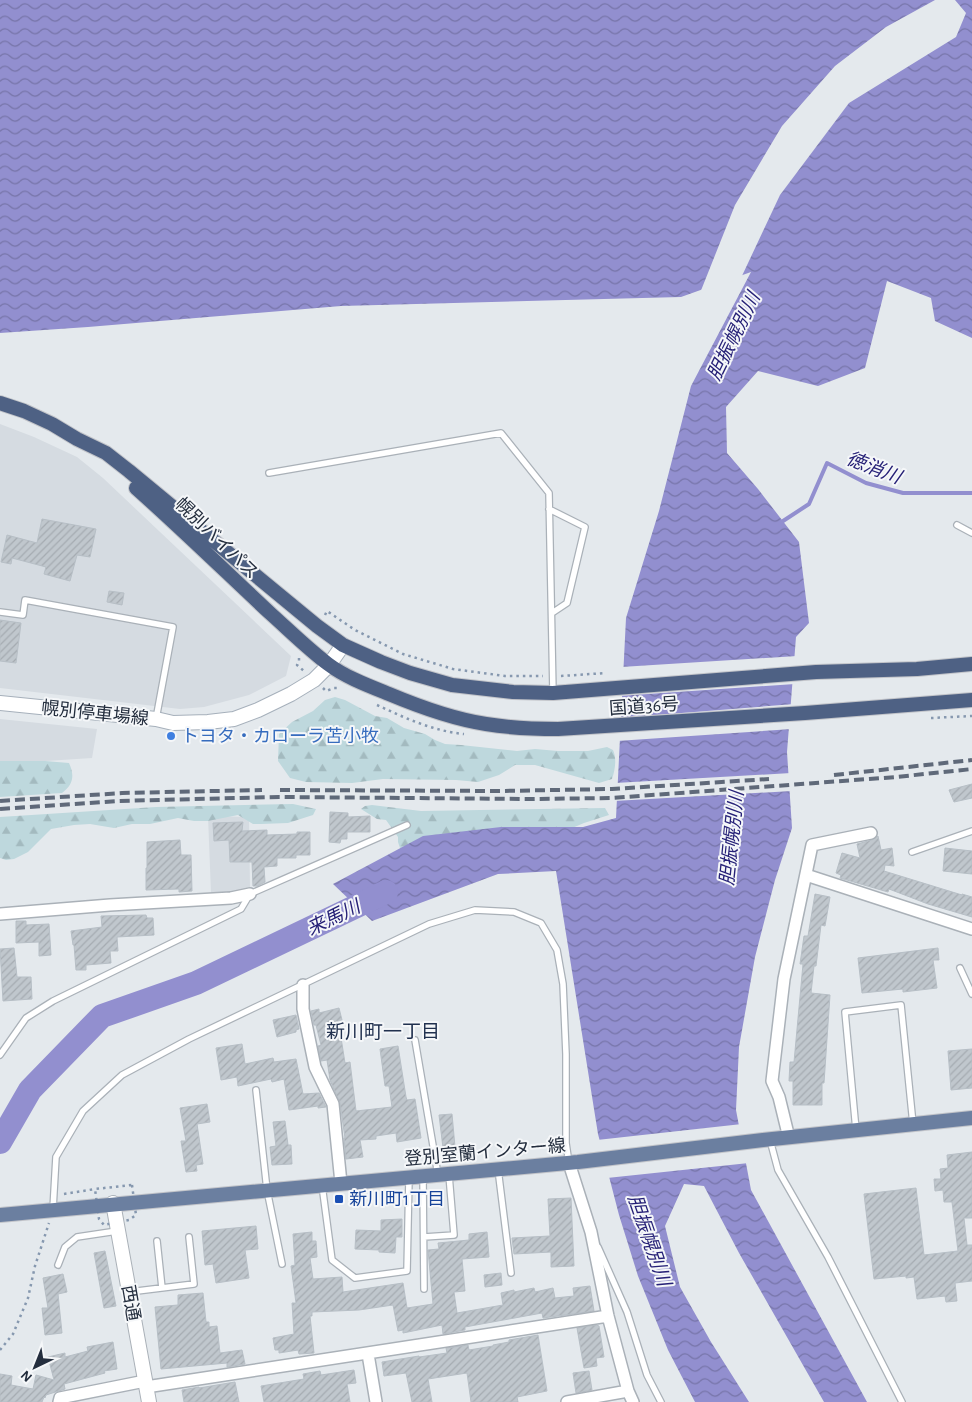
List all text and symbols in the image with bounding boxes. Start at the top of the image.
water label: 胆振幌別川 [704,288,765,384]
water label: 徳消川 [843,448,906,488]
street label: 幌別バイパス [171,494,262,583]
street label: 国道36号 [608,694,680,718]
street label: 幌別停車場線 [40,697,150,729]
place label: トヨタ・カローラ苫小牧 [181,726,379,746]
marker: トヨタ・カローラ苫小牧 [165,730,177,742]
water label: 胆振幌別川 [717,788,747,886]
water label: 来馬川 [303,896,365,939]
district label: 新川町一丁目 [326,1022,440,1042]
street label: 登別室蘭インター線 [403,1135,567,1169]
place label: 新川町1丁目 [349,1190,445,1209]
water label: 胆振幌別川 [624,1192,675,1290]
marker: 新川町1丁目 [333,1193,345,1205]
street label: 西通 [118,1284,143,1322]
north arrow [10,1342,60,1392]
text: N [18,1367,35,1384]

